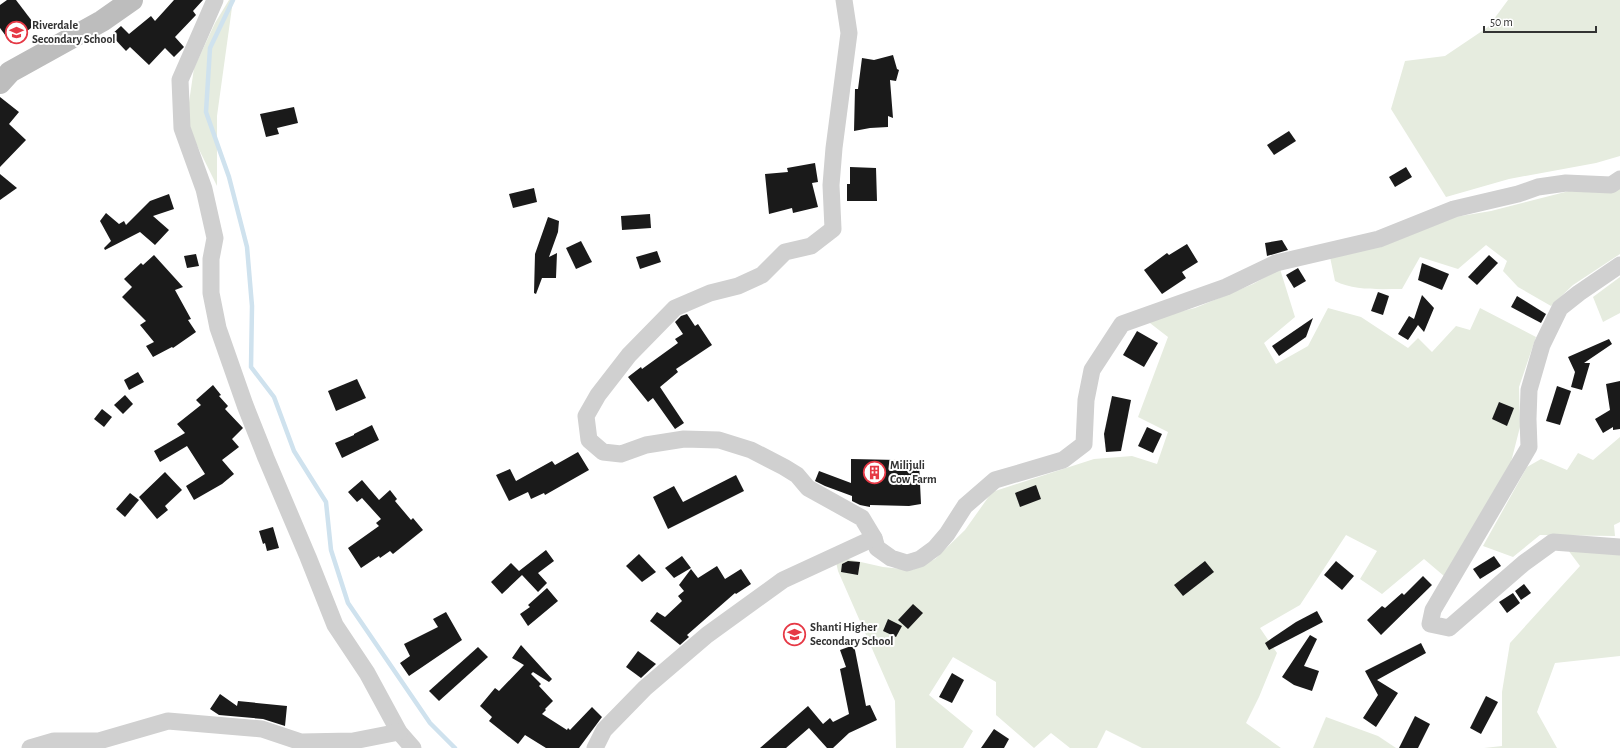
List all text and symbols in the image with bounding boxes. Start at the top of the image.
scale bar [1484,8,1596,34]
text: 50 m [1490,16,1513,28]
school or university icon: Riverdale Secondary School [4,19,30,45]
place label: Riverdale Secondary School [32,19,115,46]
building icon: Milijuli Cow Farm [862,459,888,485]
place label: Milijuli Cow Farm [890,459,937,485]
school or university icon: Shanti Higher Secondary School [782,621,808,647]
place label: Shanti Higher Secondary School [810,621,893,648]

